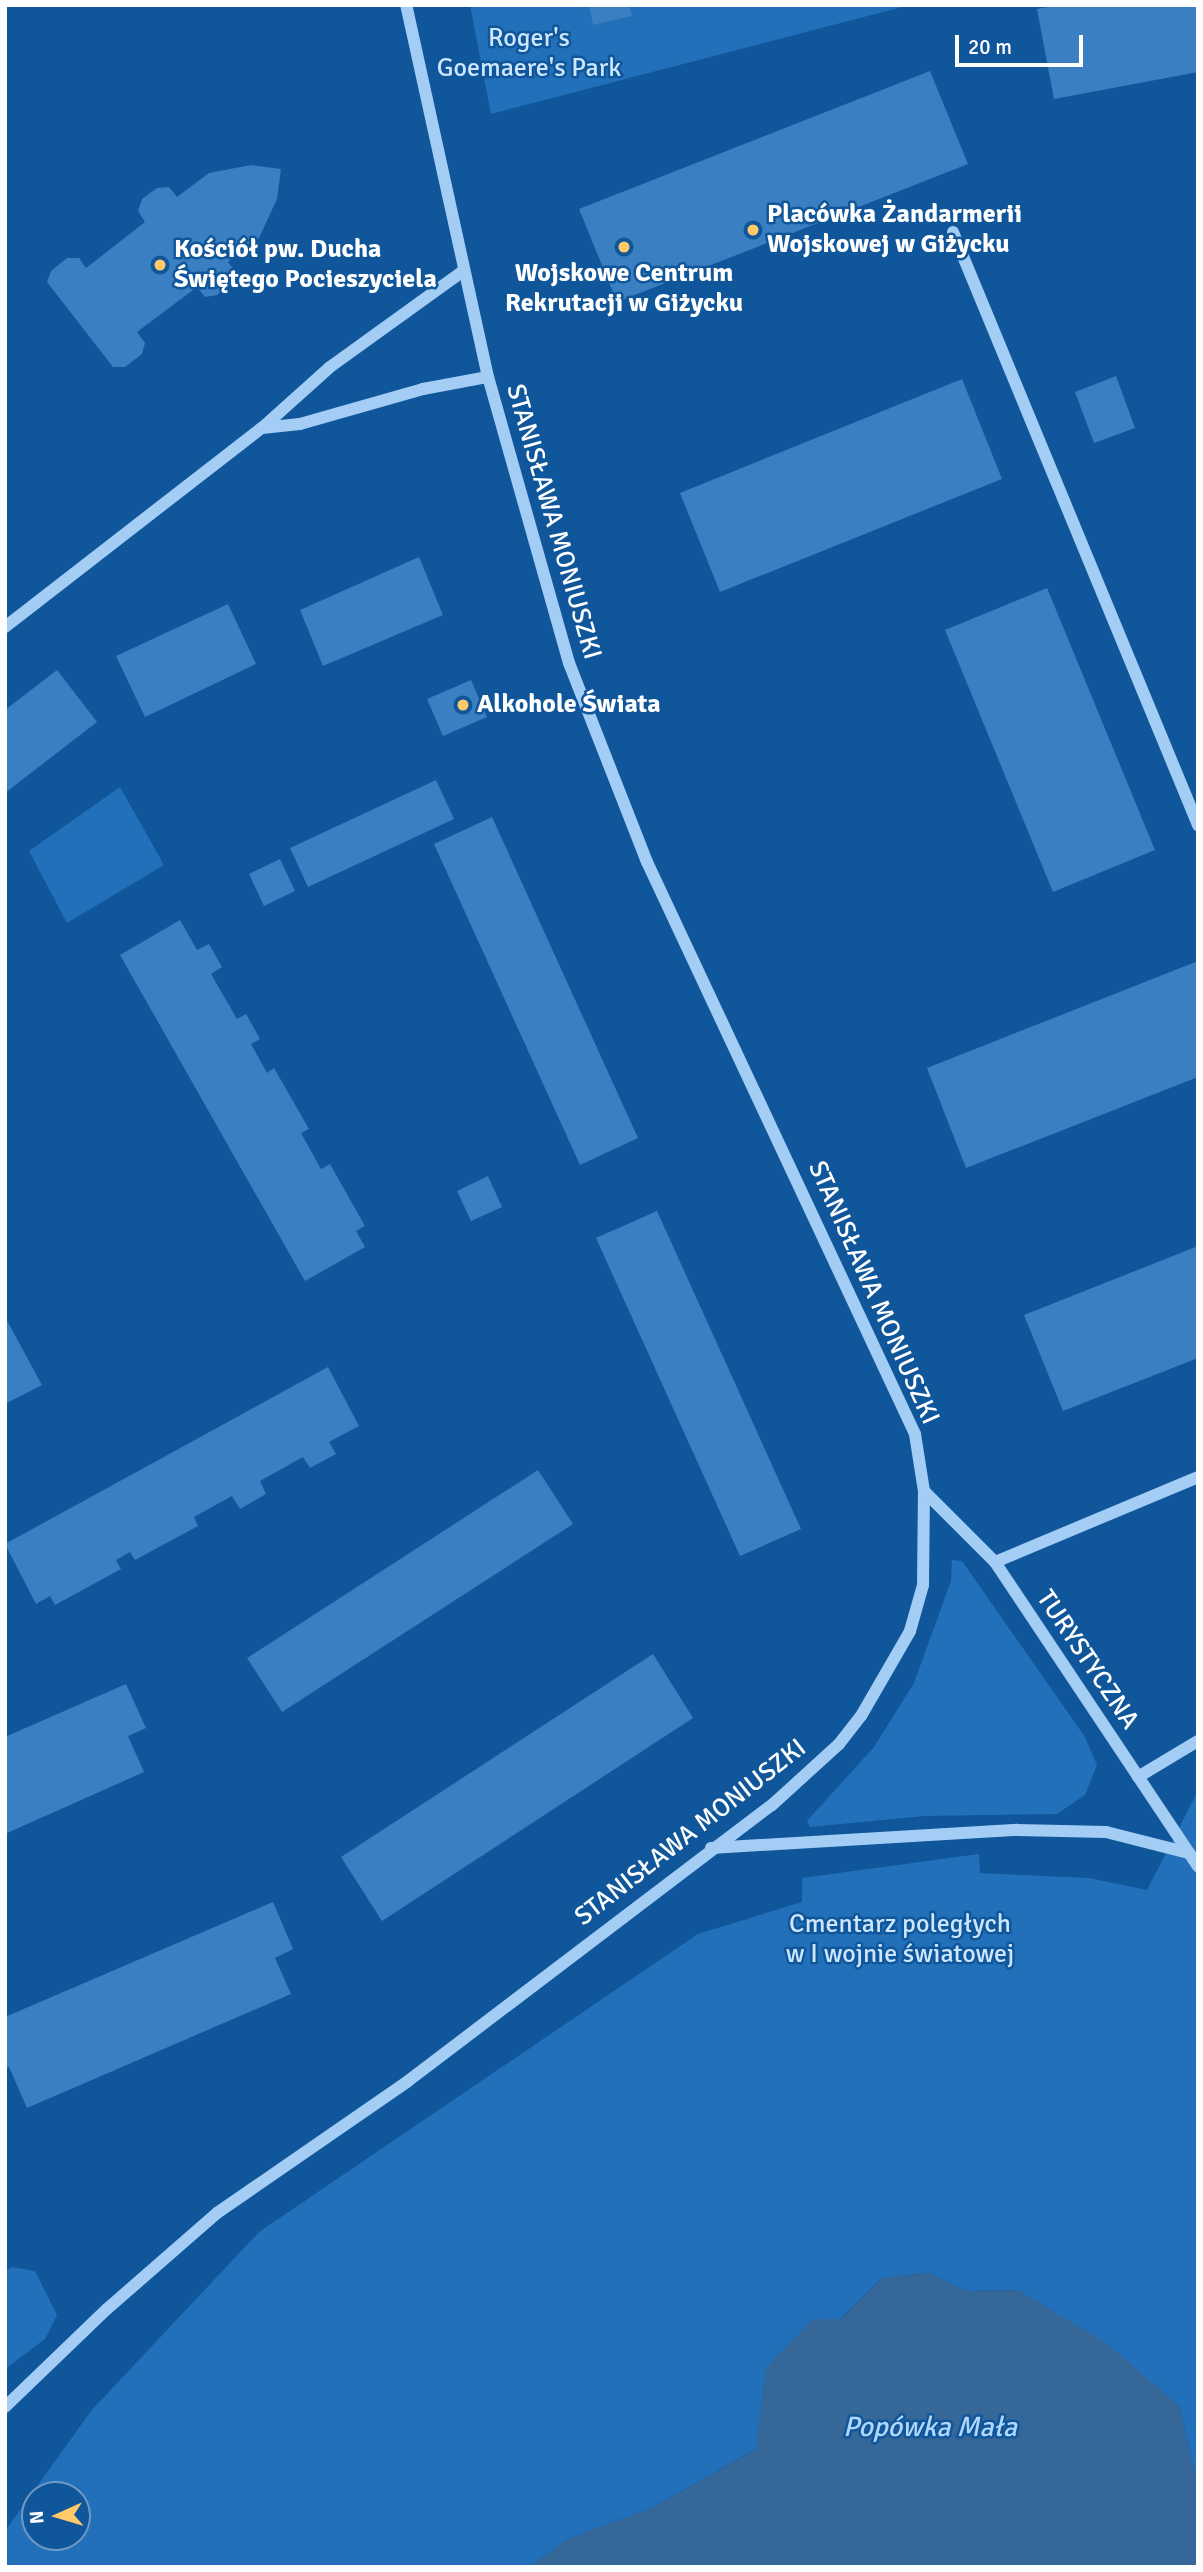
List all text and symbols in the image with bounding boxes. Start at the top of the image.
scale bar [958,21,1086,65]
park label: Roger's Goemaere's Park [437,23,621,84]
text: 20 m [968,34,1012,60]
place label: Placówka Żandarmerii Wojskowej w Giżycku [767,199,1022,260]
marker: Placówka Żandarmerii Wojskowej w Giżycku [745,222,761,238]
place label: Kościół pw. Ducha Świętego Pocieszyciela [174,234,437,296]
marker: Wojskowe Centrum Rekrutacji w Giżycku [616,239,632,255]
marker: Kościół pw. Ducha Świętego Pocieszyciela [152,257,168,273]
place label: Wojskowe Centrum Rekrutacji w Giżycku [505,258,743,320]
street label: STANISŁAWA MONIUSZKI [499,381,607,663]
place label: Alkohole Świata [477,689,661,721]
marker: Alkohole Świata [455,697,471,713]
street label: STANISŁAWA MONIUSZKI [801,1157,945,1429]
street label: TURYSTYCZNA [1029,1585,1145,1735]
street label: STANISŁAWA MONIUSZKI [569,1733,813,1933]
park label: Cmentarz poległych w I wojnie światowej [786,1909,1014,1970]
water label: Popówka Mała [843,2410,1017,2444]
north arrow [21,2481,91,2551]
text: N [25,2510,49,2525]

